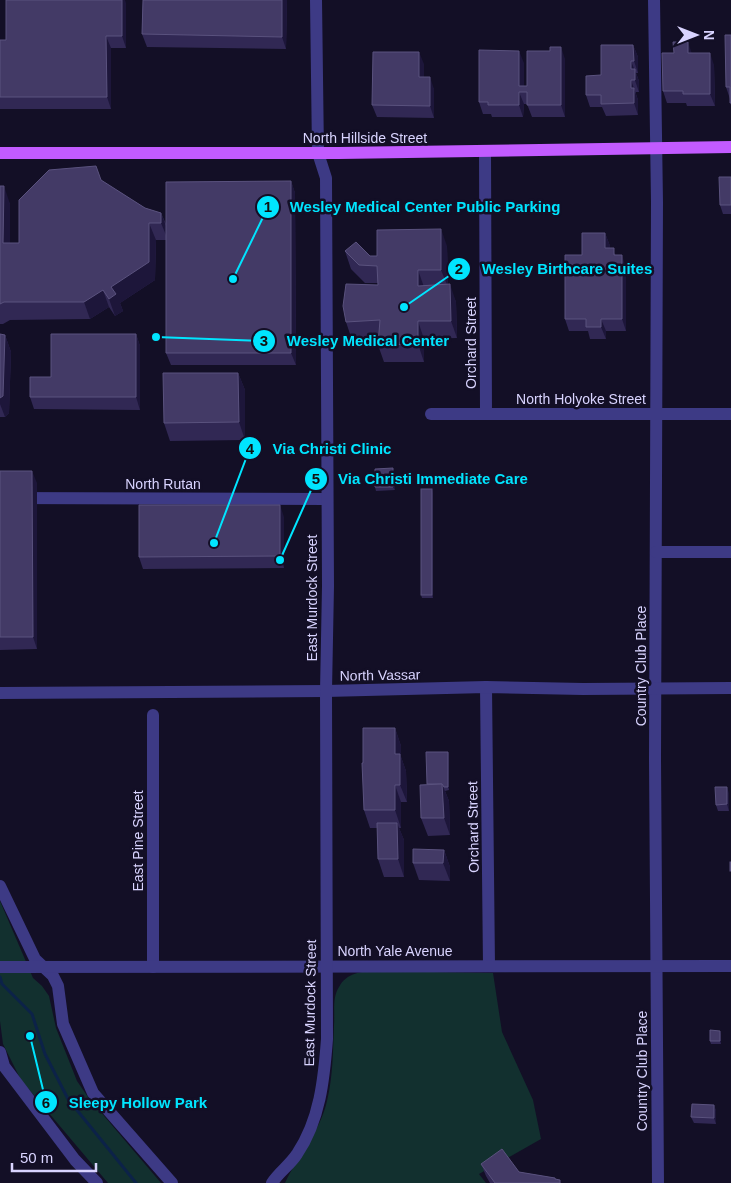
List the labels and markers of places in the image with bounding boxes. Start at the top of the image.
callout: Wesley Medical Center Public Parking [255,192,571,222]
callout: Wesley Birthcare Suites [446,254,662,284]
callout: Wesley Medical Center [252,326,459,356]
callout: Via Christi Clinic [237,433,401,463]
callout: Via Christi Immediate Care [303,464,538,494]
callout: Sleepy Hollow Park [34,1087,217,1117]

